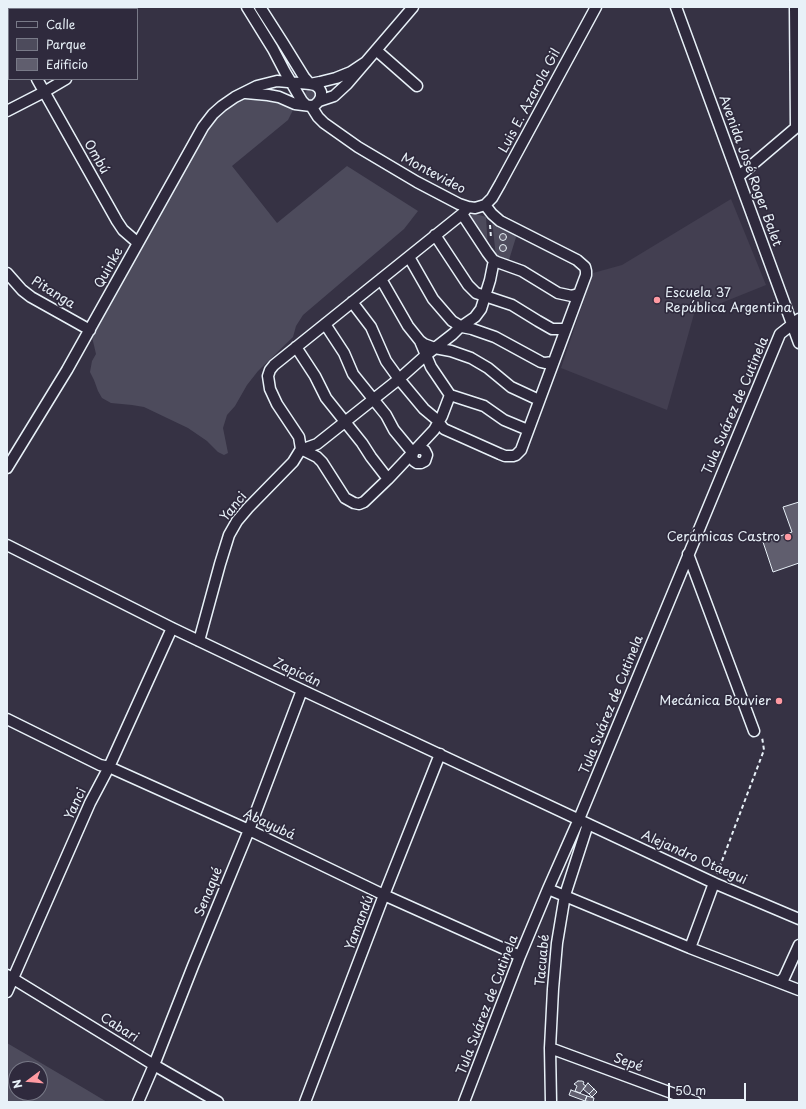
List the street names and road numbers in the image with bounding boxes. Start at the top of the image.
street label: Luis E. Azarola Gil [496,46,564,156]
street label: Avenida José Roger Balet [715,93,785,249]
street label: Ombú [80,137,112,177]
street label: Montevideo [398,150,468,198]
street label: Quinke [91,245,127,291]
street label: Pitanga [28,274,78,312]
street label: Tula Suárez de Cutinela [700,335,772,477]
street label: Yanci [218,489,250,525]
street label: Tula Suárez de Cutinela [577,633,647,777]
street label: Zapicán [271,655,323,691]
street label: Yanci [62,786,90,822]
street label: Abayubá [241,806,297,844]
street label: Alejandro Otaegui [639,828,749,888]
street label: Senaqué [192,865,226,919]
street label: Yamandú [342,893,378,953]
street label: Tula Suárez de Cutinela [454,933,522,1077]
street label: Tacuabé [533,933,553,987]
street label: Cabari [97,1010,141,1046]
street label: Sepé [611,1051,645,1075]

